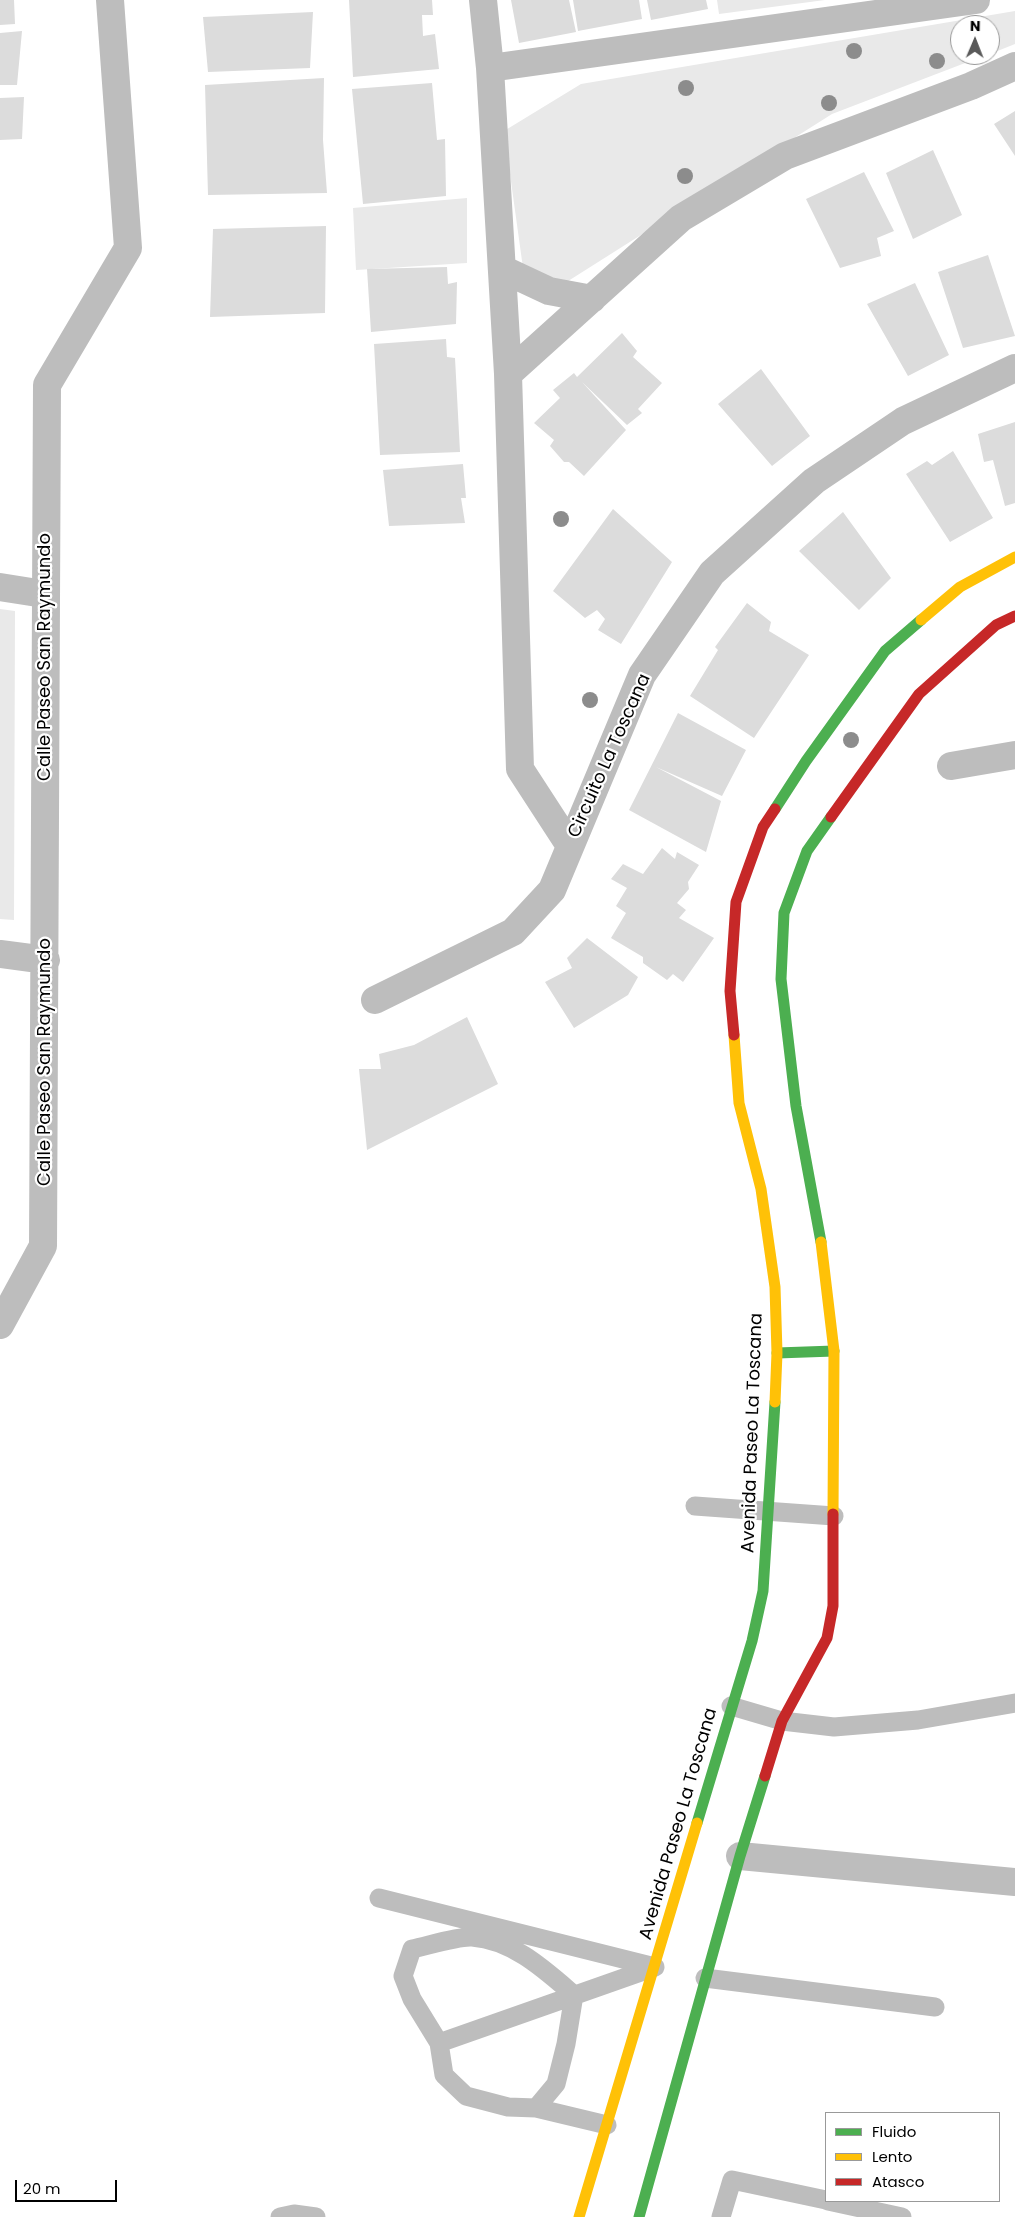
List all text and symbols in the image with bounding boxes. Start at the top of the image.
north arrow [950,15,1000,65]
text: N [970,16,981,36]
street label: Calle Paseo San Raymundo [34,533,56,781]
street label: Circuito La Toscana [564,671,656,841]
street label: Calle Paseo San Raymundo [34,938,56,1186]
street label: Avenida Paseo La Toscana [738,1313,768,1553]
street label: Avenida Paseo La Toscana [636,1706,722,1942]
legend [825,2112,1000,2202]
text: Fluido [872,2121,916,2142]
text: Lento [872,2146,912,2167]
scale bar [18,2170,120,2202]
text: Atasco [872,2171,924,2192]
text: 20 m [23,2178,61,2199]

